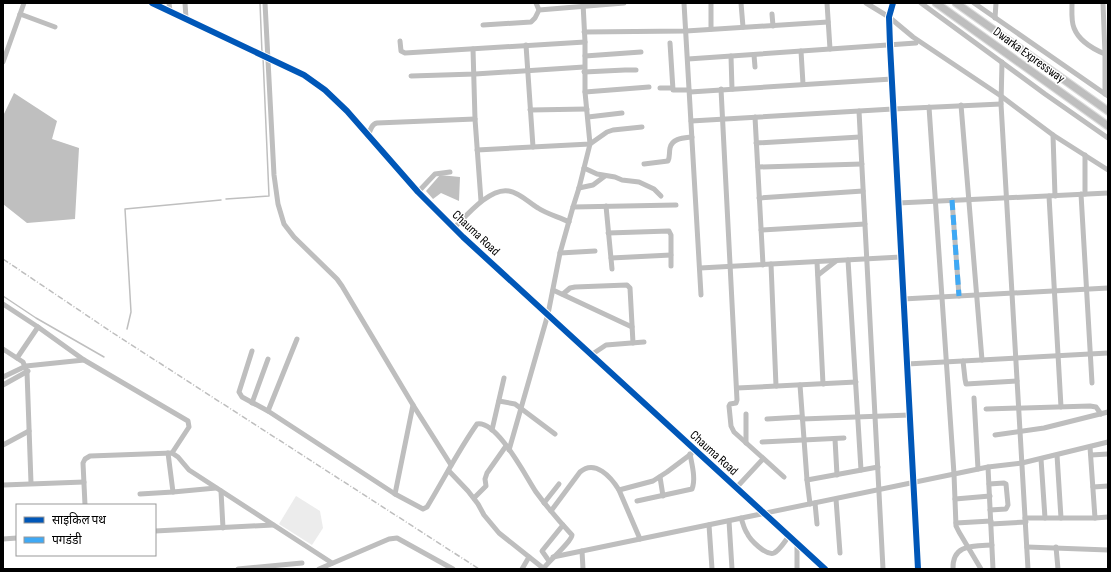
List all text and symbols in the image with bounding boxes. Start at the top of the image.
street label: Dwarka Expressway [990,24,1068,86]
street label: Chauma Road [449,207,503,259]
street label: Chauma Road [687,427,741,479]
legend [16,504,156,556]
text: साइकिल पथ [52,512,106,528]
text: पगडंडी [52,532,82,548]

